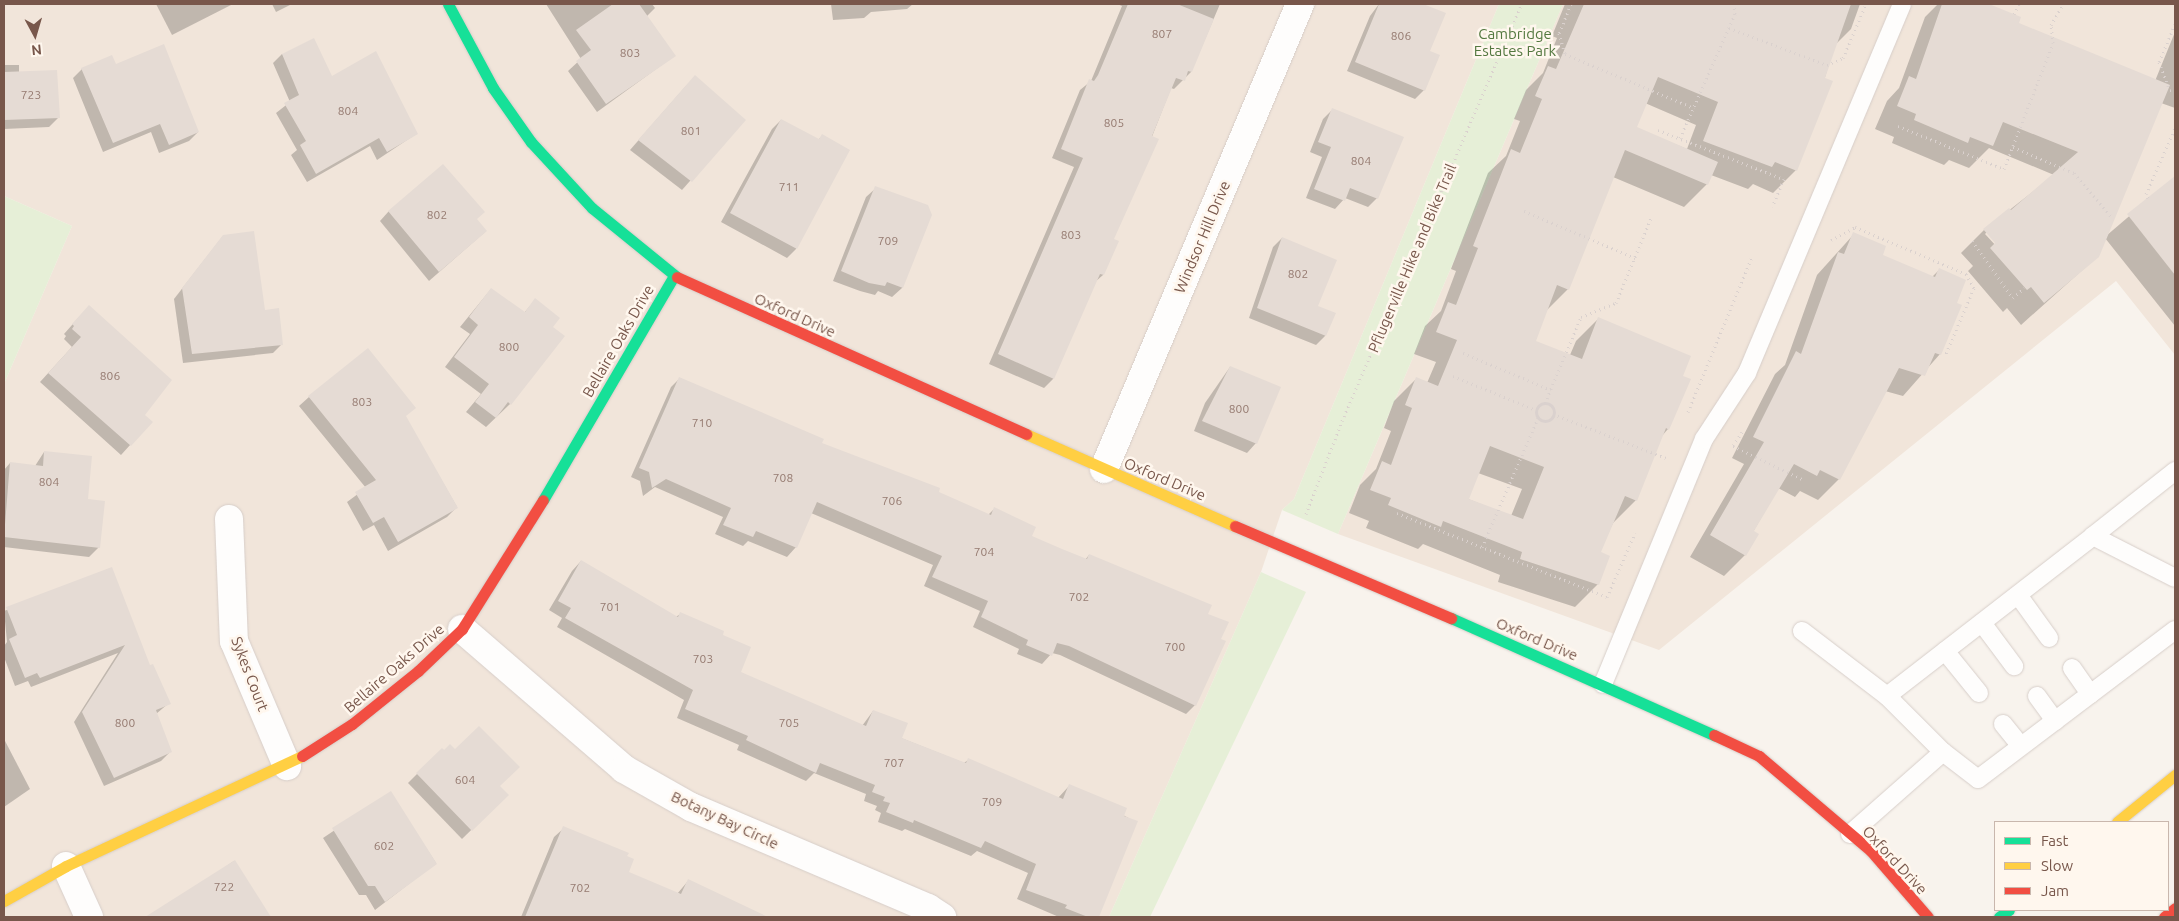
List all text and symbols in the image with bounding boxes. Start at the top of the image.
north arrow [10,10,60,60]
park label: Cambridge Estates Park [1474,24,1556,59]
house number: 807 [1152,27,1172,41]
house number: 806 [1391,29,1411,43]
text: N [31,41,43,58]
house number: 803 [620,46,640,60]
house number: 723 [21,88,41,102]
house number: 804 [338,104,358,118]
house number: 805 [1104,116,1124,130]
house number: 801 [681,124,701,138]
house number: 804 [1351,154,1371,168]
street label: Pflugerville Hike and Bike Trail [1364,161,1460,355]
street label: Windsor Hill Drive [1170,178,1234,296]
house number: 711 [779,180,799,194]
house number: 802 [427,208,447,222]
house number: 803 [1061,228,1081,242]
house number: 709 [878,234,898,248]
house number: 802 [1288,267,1308,281]
street label: Bellaire Oaks Drive [579,282,657,400]
street label: Oxford Drive [752,289,838,341]
house number: 800 [499,340,519,354]
house number: 806 [100,369,120,383]
house number: 803 [352,395,372,409]
house number: 800 [1229,402,1249,416]
house number: 710 [692,416,712,430]
street label: Oxford Drive [1121,454,1209,504]
house number: 708 [773,471,793,485]
house number: 804 [39,475,59,489]
house number: 706 [882,494,902,508]
house number: 704 [974,545,994,559]
house number: 702 [1069,590,1089,604]
house number: 701 [600,600,620,614]
street label: Oxford Drive [1493,614,1581,664]
street label: Bellaire Oaks Drive [340,620,448,716]
street label: Sykes Court [228,634,272,714]
house number: 700 [1165,640,1185,654]
house number: 703 [693,652,713,666]
house number: 800 [115,716,135,730]
house number: 705 [779,716,799,730]
house number: 707 [884,756,904,770]
house number: 604 [455,773,475,787]
street label: Botany Bay Circle [668,787,782,853]
house number: 709 [982,795,1002,809]
legend [1994,821,2169,911]
street label: Oxford Drive [1859,822,1931,898]
text: Fast [2041,832,2068,849]
house number: 602 [374,839,394,853]
text: Slow [2041,857,2073,874]
house number: 722 [214,880,234,894]
house number: 702 [570,881,590,895]
text: Jam [2041,882,2069,899]

